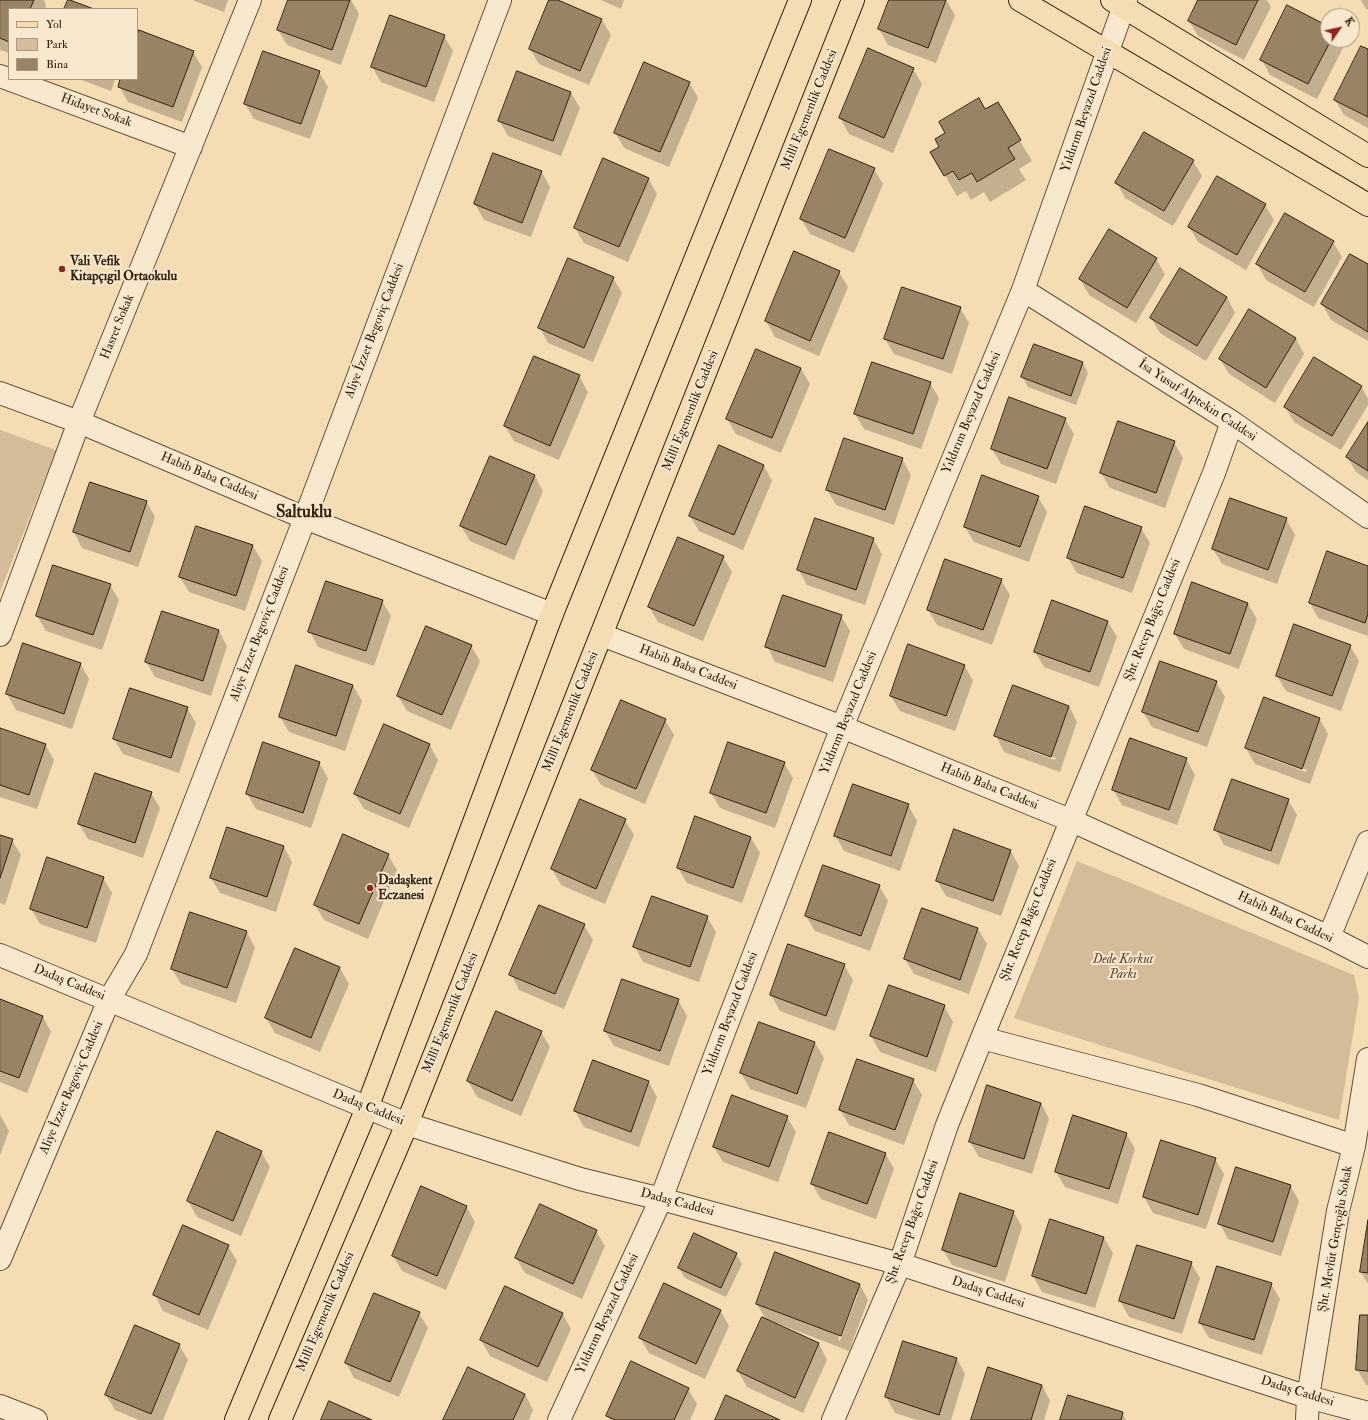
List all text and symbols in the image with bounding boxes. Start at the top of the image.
legend [8,8,138,80]
north arrow [1320,8,1360,48]
text: K [1342,15,1357,28]
text: Yol [46,17,62,32]
text: Park [46,37,68,52]
street label: Yıldırım Beyazıd Caddesi [1058,45,1116,175]
street label: Millî Egemenlik Caddesi [779,47,841,173]
text: Bina [46,57,68,72]
street label: Hidayet Sokak [58,91,134,131]
place label: Vali Vefik Kitapçıgil Ortaokulu [70,254,177,285]
street label: Aliye İzzet Begoviç Caddesi [342,261,408,401]
marker: Vali Vefik Kitapçıgil Ortaokulu [57,264,67,274]
street label: Hasret Sokak [98,292,138,362]
street label: Millî Egemenlik Caddesi [660,348,722,474]
street label: Yıldırım Beyazıd Caddesi [939,349,1005,477]
street label: İsa Yusuf Alptekin Caddesi [1135,357,1259,445]
street label: Habib Baba Caddesi [158,449,260,505]
district label: Saltuklu [276,503,332,523]
street label: Şht. Recep Bağcı Caddesi [1121,556,1185,684]
street label: Aliye İzzet Begoviç Caddesi [227,564,293,704]
street label: Habib Baba Caddesi [637,642,739,694]
street label: Millî Egemenlik Caddesi [540,649,602,775]
street label: Yıldırım Beyazıd Caddesi [817,649,881,777]
street label: Habib Baba Caddesi [938,760,1040,814]
street label: Şht. Recep Bağcı Caddesi [997,856,1061,984]
place label: Dadaşkent Eczanesi [378,873,432,904]
marker: Dadaşkent Eczanesi [365,883,375,893]
street label: Habib Baba Caddesi [1235,889,1335,947]
street label: Millî Egemenlik Caddesi [420,950,482,1076]
street label: Yıldırım Beyazıd Caddesi [700,950,762,1078]
park label: Dede Korkut Parkı [1093,952,1153,983]
street label: Dadaş Caddesi [31,962,107,1004]
street label: Aliye İzzet Begoviç Caddesi [37,1019,107,1157]
street label: Dadaş Caddesi [330,1087,406,1129]
street label: Şht. Recep Bağcı Caddesi [883,1158,943,1286]
street label: Şht. Mevlüt Gençoğlu Sokak [1315,1165,1357,1313]
street label: Dadaş Caddesi [638,1186,716,1220]
street label: Millî Egemenlik Caddesi [294,1250,358,1374]
street label: Yıldırım Beyazıd Caddesi [573,1251,643,1377]
street label: Dadaş Caddesi [950,1274,1026,1312]
street label: Dadaş Caddesi [1258,1373,1336,1411]

